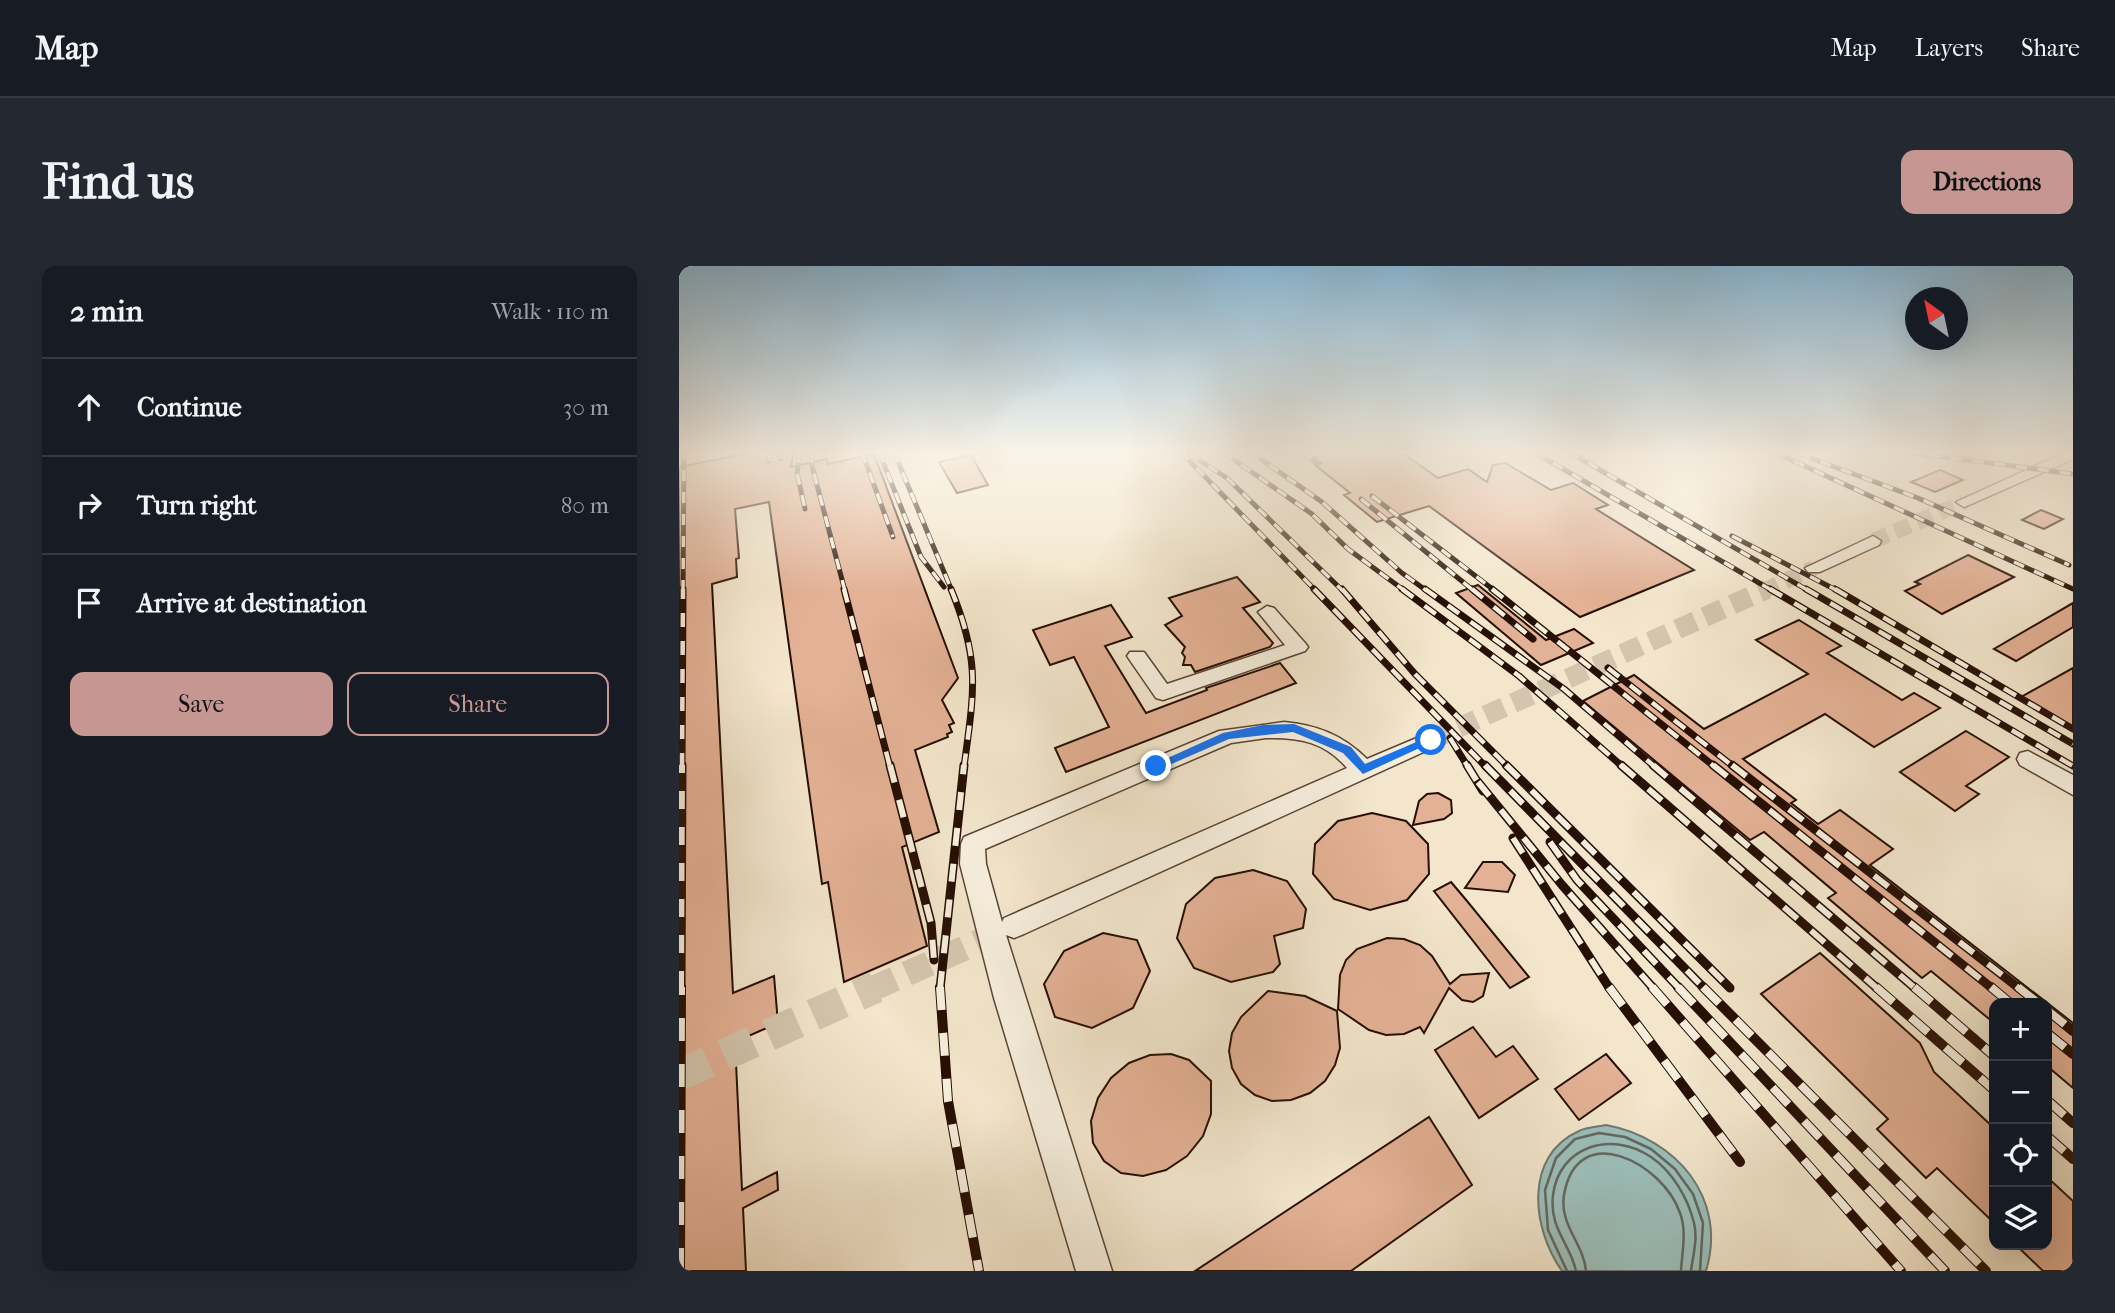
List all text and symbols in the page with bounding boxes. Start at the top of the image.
text: Map [35,29,98,68]
text: Map [1831,34,1877,62]
text: Layers [1915,34,1983,62]
text: Share [2021,34,2080,62]
button: Directions [1901,150,2073,214]
text: Find us [42,153,194,211]
north arrow [1905,287,1968,350]
text: 2 min [70,294,143,329]
text: Walk · 110 m [492,298,609,325]
icon: ahead [70,388,108,426]
text: Continue [137,392,242,423]
text: 30 m [563,394,609,421]
icon: right [70,486,108,524]
text: Turn right [137,490,257,521]
text: 80 m [561,492,609,519]
icon: arrive [70,584,108,622]
text: Arrive at destination [137,588,367,619]
button: Save [70,672,333,736]
button: Share [347,672,609,736]
route start [1415,724,1446,755]
route end [1140,750,1171,781]
map controls [1989,998,2052,1250]
button: + [1989,998,2052,1061]
button: − [1989,1061,2052,1124]
button: locate [1989,1124,2052,1187]
button: layers [1989,1187,2052,1250]

